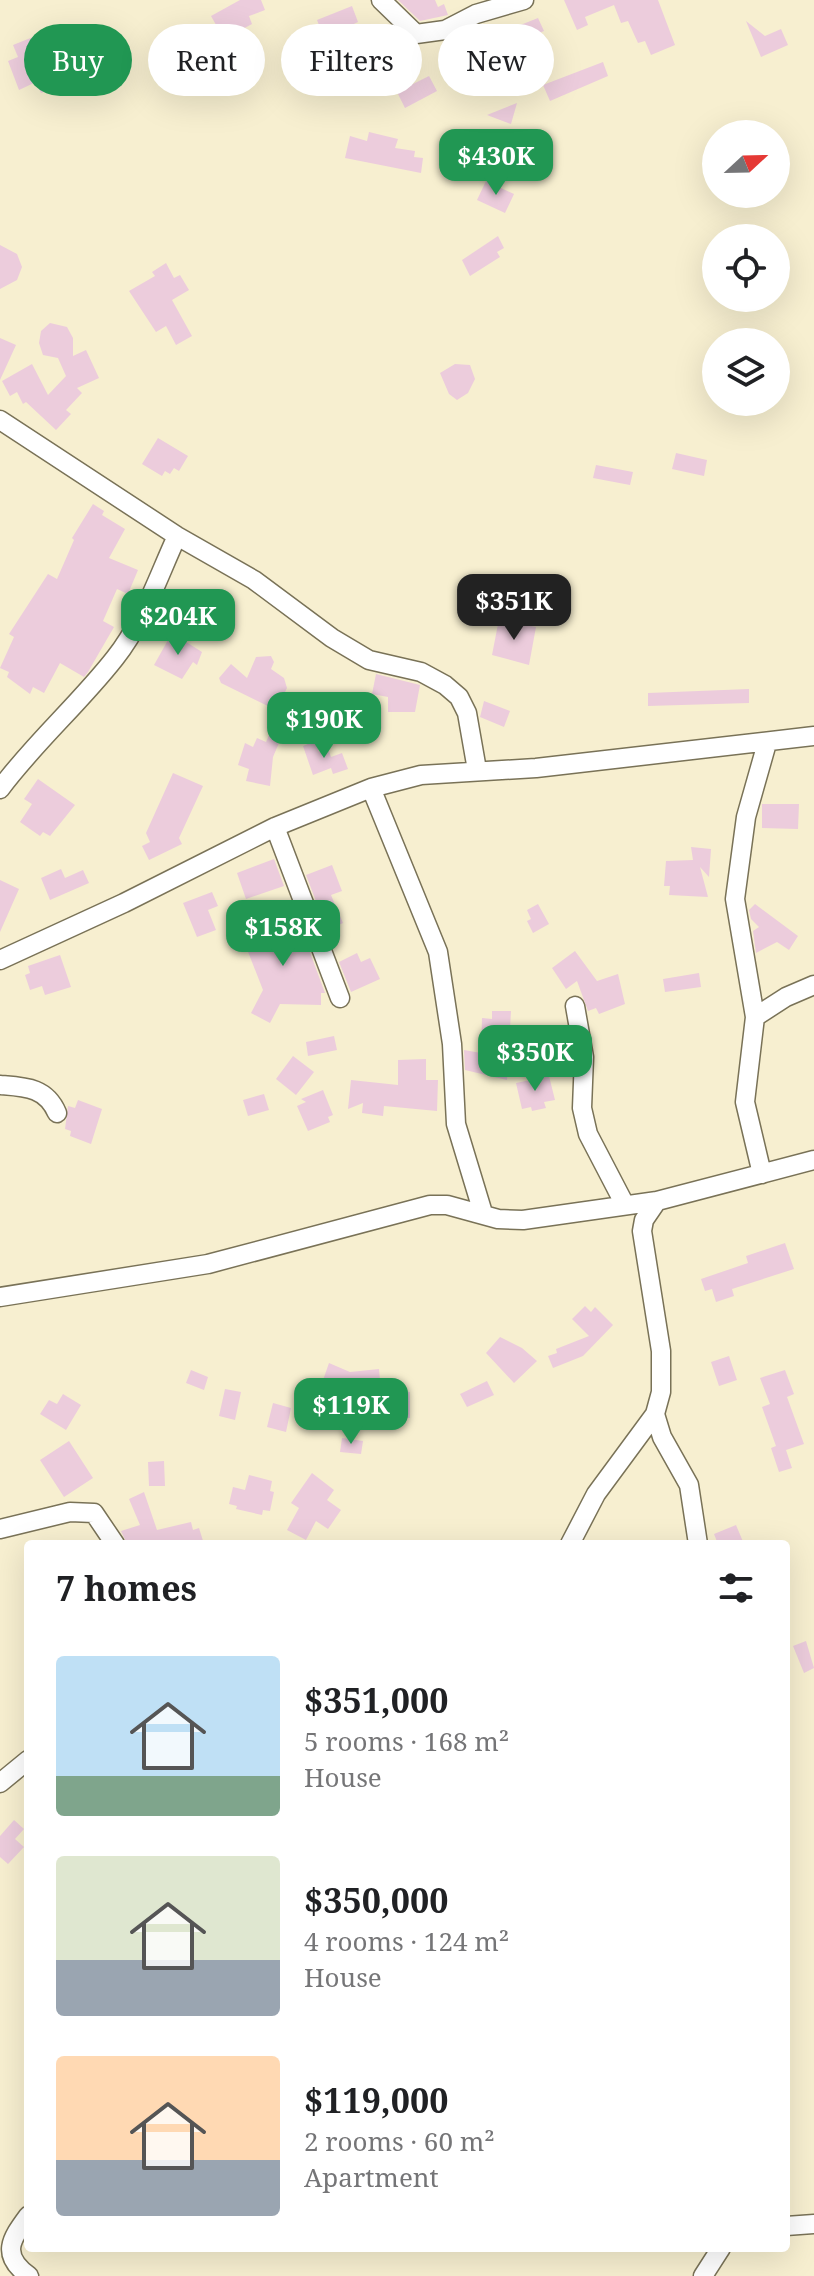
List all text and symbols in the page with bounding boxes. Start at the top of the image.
chip: Buy [24,24,132,96]
chip: Rent [148,24,265,96]
chip: Filters [281,24,422,96]
chip: New [438,24,554,96]
north arrow [702,120,790,208]
map controls [702,120,790,416]
pin: $430K [440,129,552,197]
text: $430K [457,137,535,173]
button: locate [702,224,790,312]
button: layers [702,328,790,416]
pin: $351K [458,574,570,642]
text: $351K [475,582,553,618]
pin: $204K [122,589,234,657]
text: $204K [139,597,217,633]
pin: $190K [268,692,380,760]
text: $190K [285,700,363,736]
pin: $158K [227,900,339,968]
text: $158K [244,908,322,944]
pin: $350K [479,1025,591,1093]
text: $350K [496,1033,574,1069]
pin: $119K [295,1378,407,1446]
text: $119K [312,1386,390,1422]
text: 7 homes [56,1565,197,1611]
icon: filters [714,1566,758,1610]
text: $351,000 [304,1677,448,1723]
icon: home [120,1688,216,1784]
text: 5 rooms · 168 m² [304,1723,509,1759]
text: House [304,1759,382,1795]
text: $350,000 [304,1877,448,1923]
icon: home [120,1888,216,1984]
text: 4 rooms · 124 m² [304,1923,509,1959]
text: House [304,1959,382,1995]
text: $119,000 [304,2077,448,2123]
icon: home [120,2088,216,2184]
text: 2 rooms · 60 m² [304,2123,495,2159]
text: Apartment [304,2159,439,2195]

